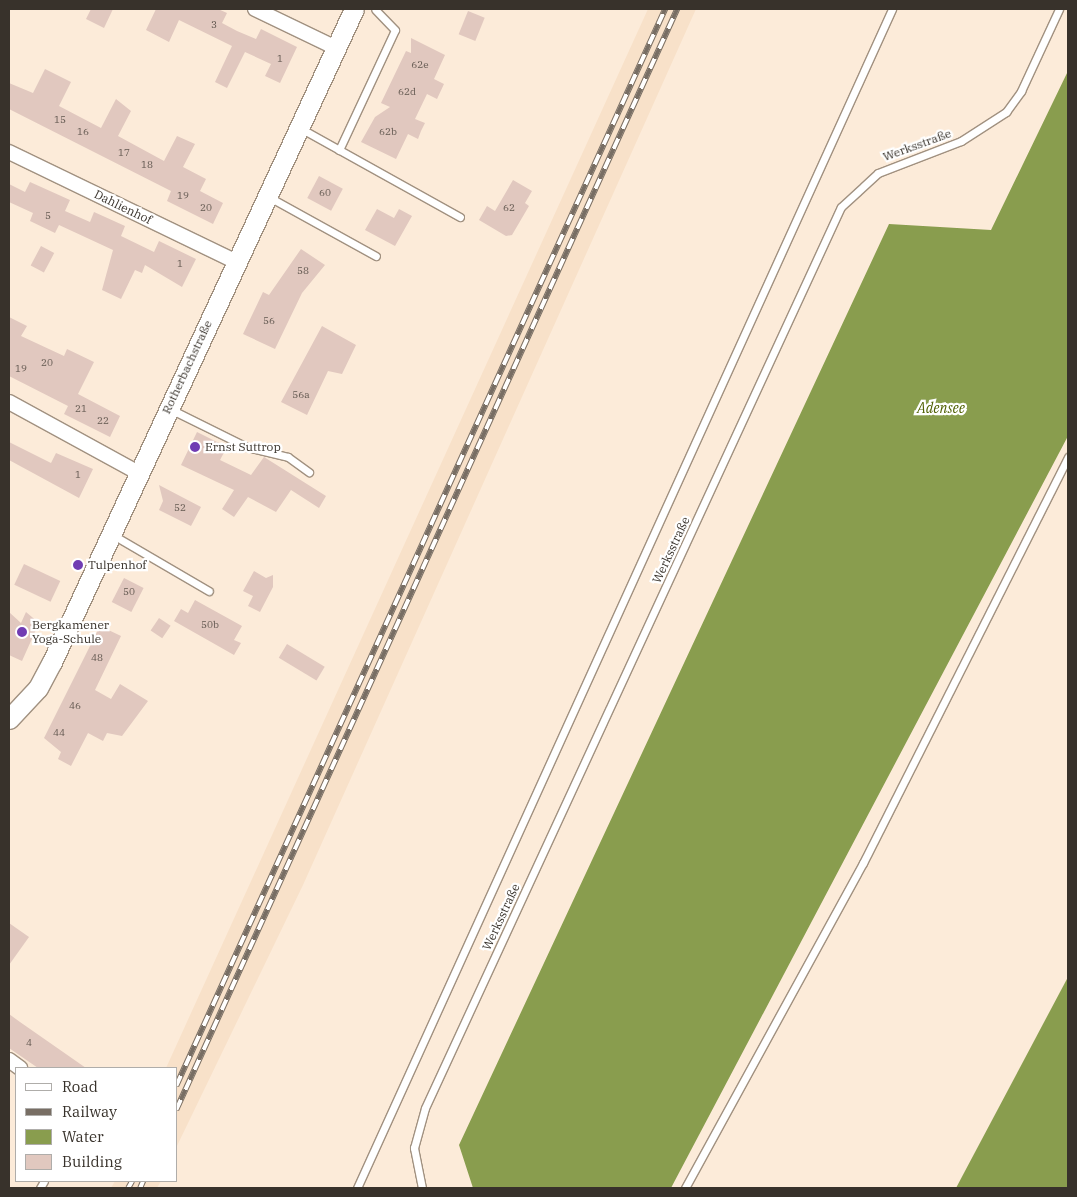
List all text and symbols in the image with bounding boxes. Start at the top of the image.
house number: 3 [211,19,217,31]
house number: 1 [277,53,283,65]
house number: 62e [411,59,429,71]
house number: 62d [398,86,416,98]
house number: 15 [54,114,66,126]
house number: 16 [77,126,89,138]
house number: 62b [379,126,397,138]
street label: Werksstraße [881,126,953,164]
house number: 17 [118,147,130,159]
house number: 18 [141,159,153,171]
street label: Dahlienhof [92,187,154,227]
house number: 60 [319,187,331,199]
house number: 19 [177,190,189,202]
house number: 20 [200,202,212,214]
house number: 62 [503,202,515,214]
house number: 5 [45,210,51,222]
house number: 1 [177,258,183,270]
house number: 58 [297,265,309,277]
house number: 56 [263,315,275,327]
street label: Rotherbachstraße [159,318,215,416]
house number: 20 [41,357,53,369]
house number: 19 [15,363,27,375]
house number: 56a [292,389,310,401]
water label: Adensee [917,400,965,416]
house number: 21 [75,403,87,415]
house number: 22 [97,415,109,427]
place label: Ernst Suttrop [205,440,281,454]
marker: Ernst Suttrop [189,441,201,453]
house number: 1 [75,469,81,481]
house number: 52 [174,502,186,514]
street label: Werksstraße [649,515,693,585]
place label: Tulpenhof [88,558,146,572]
marker: Tulpenhof [72,559,84,571]
house number: 50 [123,586,135,598]
place label: Bergkamener Yoga-Schule [32,618,109,646]
house number: 50b [201,619,219,631]
marker: Bergkamener Yoga-Schule [16,626,28,638]
house number: 48 [91,652,103,664]
house number: 46 [69,700,81,712]
house number: 44 [53,727,65,739]
street label: Werksstraße [479,882,523,952]
house number: 4 [26,1037,32,1049]
legend [15,1067,178,1182]
text: Road [62,1077,98,1096]
text: Railway [62,1102,117,1121]
text: Water [62,1127,104,1146]
text: Building [62,1152,122,1171]

